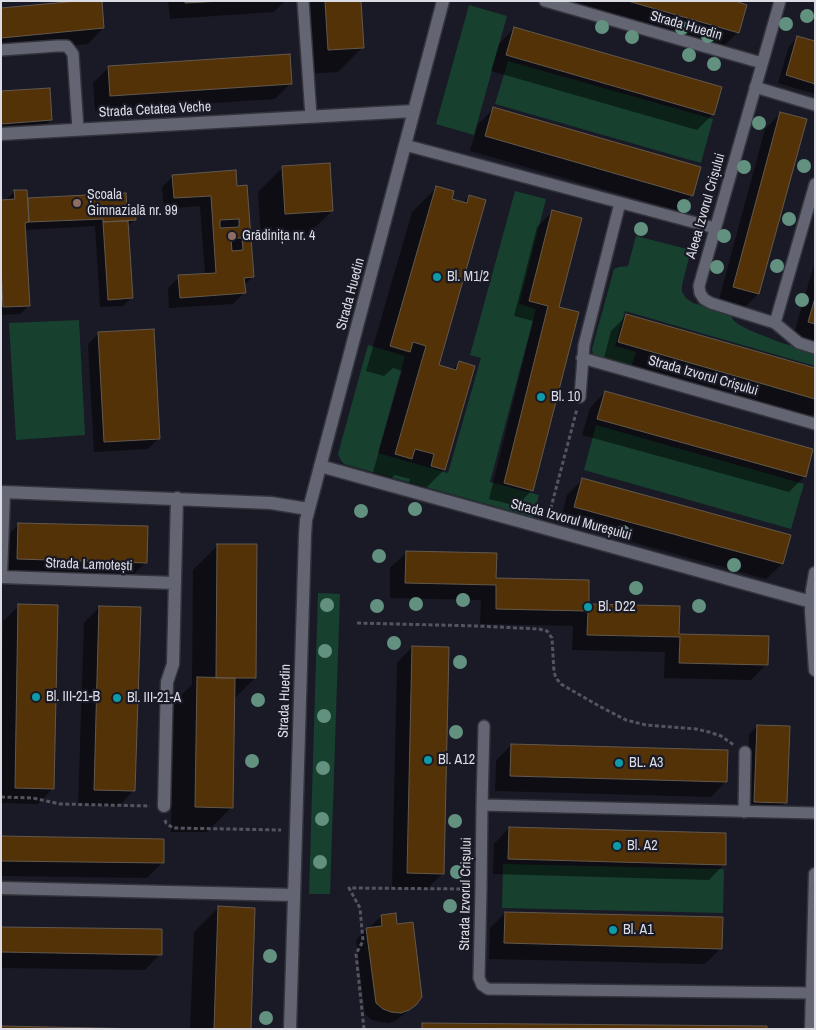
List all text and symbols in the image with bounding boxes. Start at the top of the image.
street label: Strada Huedin [648,8,724,44]
street label: Strada Cetatea Veche [98,99,212,121]
street label: Aleea Izvorul Crișului [683,151,729,261]
place label: Școala Gimnazială nr. 99 [87,187,178,220]
marker: Școala Gimnazială nr. 99 [71,197,83,209]
place label: Grădinița nr. 4 [242,228,315,244]
marker: Grădinița nr. 4 [226,230,238,242]
street label: Strada Huedin [333,256,369,332]
place label: Bl. M1/2 [447,269,489,285]
marker: Bl. M1/2 [431,271,443,283]
street label: Strada Izvorul Crișului [646,352,760,400]
place label: Bl. 10 [551,389,580,405]
marker: Bl. 10 [535,391,547,403]
street label: Strada Izvorul Mureșului [509,496,633,544]
street label: Strada Lamotești [45,555,133,575]
place label: Bl. D22 [598,599,636,615]
marker: Bl. D22 [582,601,594,613]
street label: Strada Huedin [275,664,295,738]
place label: Bl. III-21-B [46,689,100,705]
place label: Bl. III-21-A [127,690,181,706]
marker: Bl. III-21-B [30,691,42,703]
marker: Bl. III-21-A [111,692,123,704]
place label: Bl. A12 [438,752,475,768]
marker: Bl. A12 [422,754,434,766]
place label: BL. A3 [629,755,663,771]
marker: BL. A3 [613,757,625,769]
street label: Strada Izvorul Crișului [457,837,475,951]
place label: Bl. A2 [627,838,658,854]
marker: Bl. A2 [611,840,623,852]
place label: Bl. A1 [623,922,654,938]
marker: Bl. A1 [607,924,619,936]

